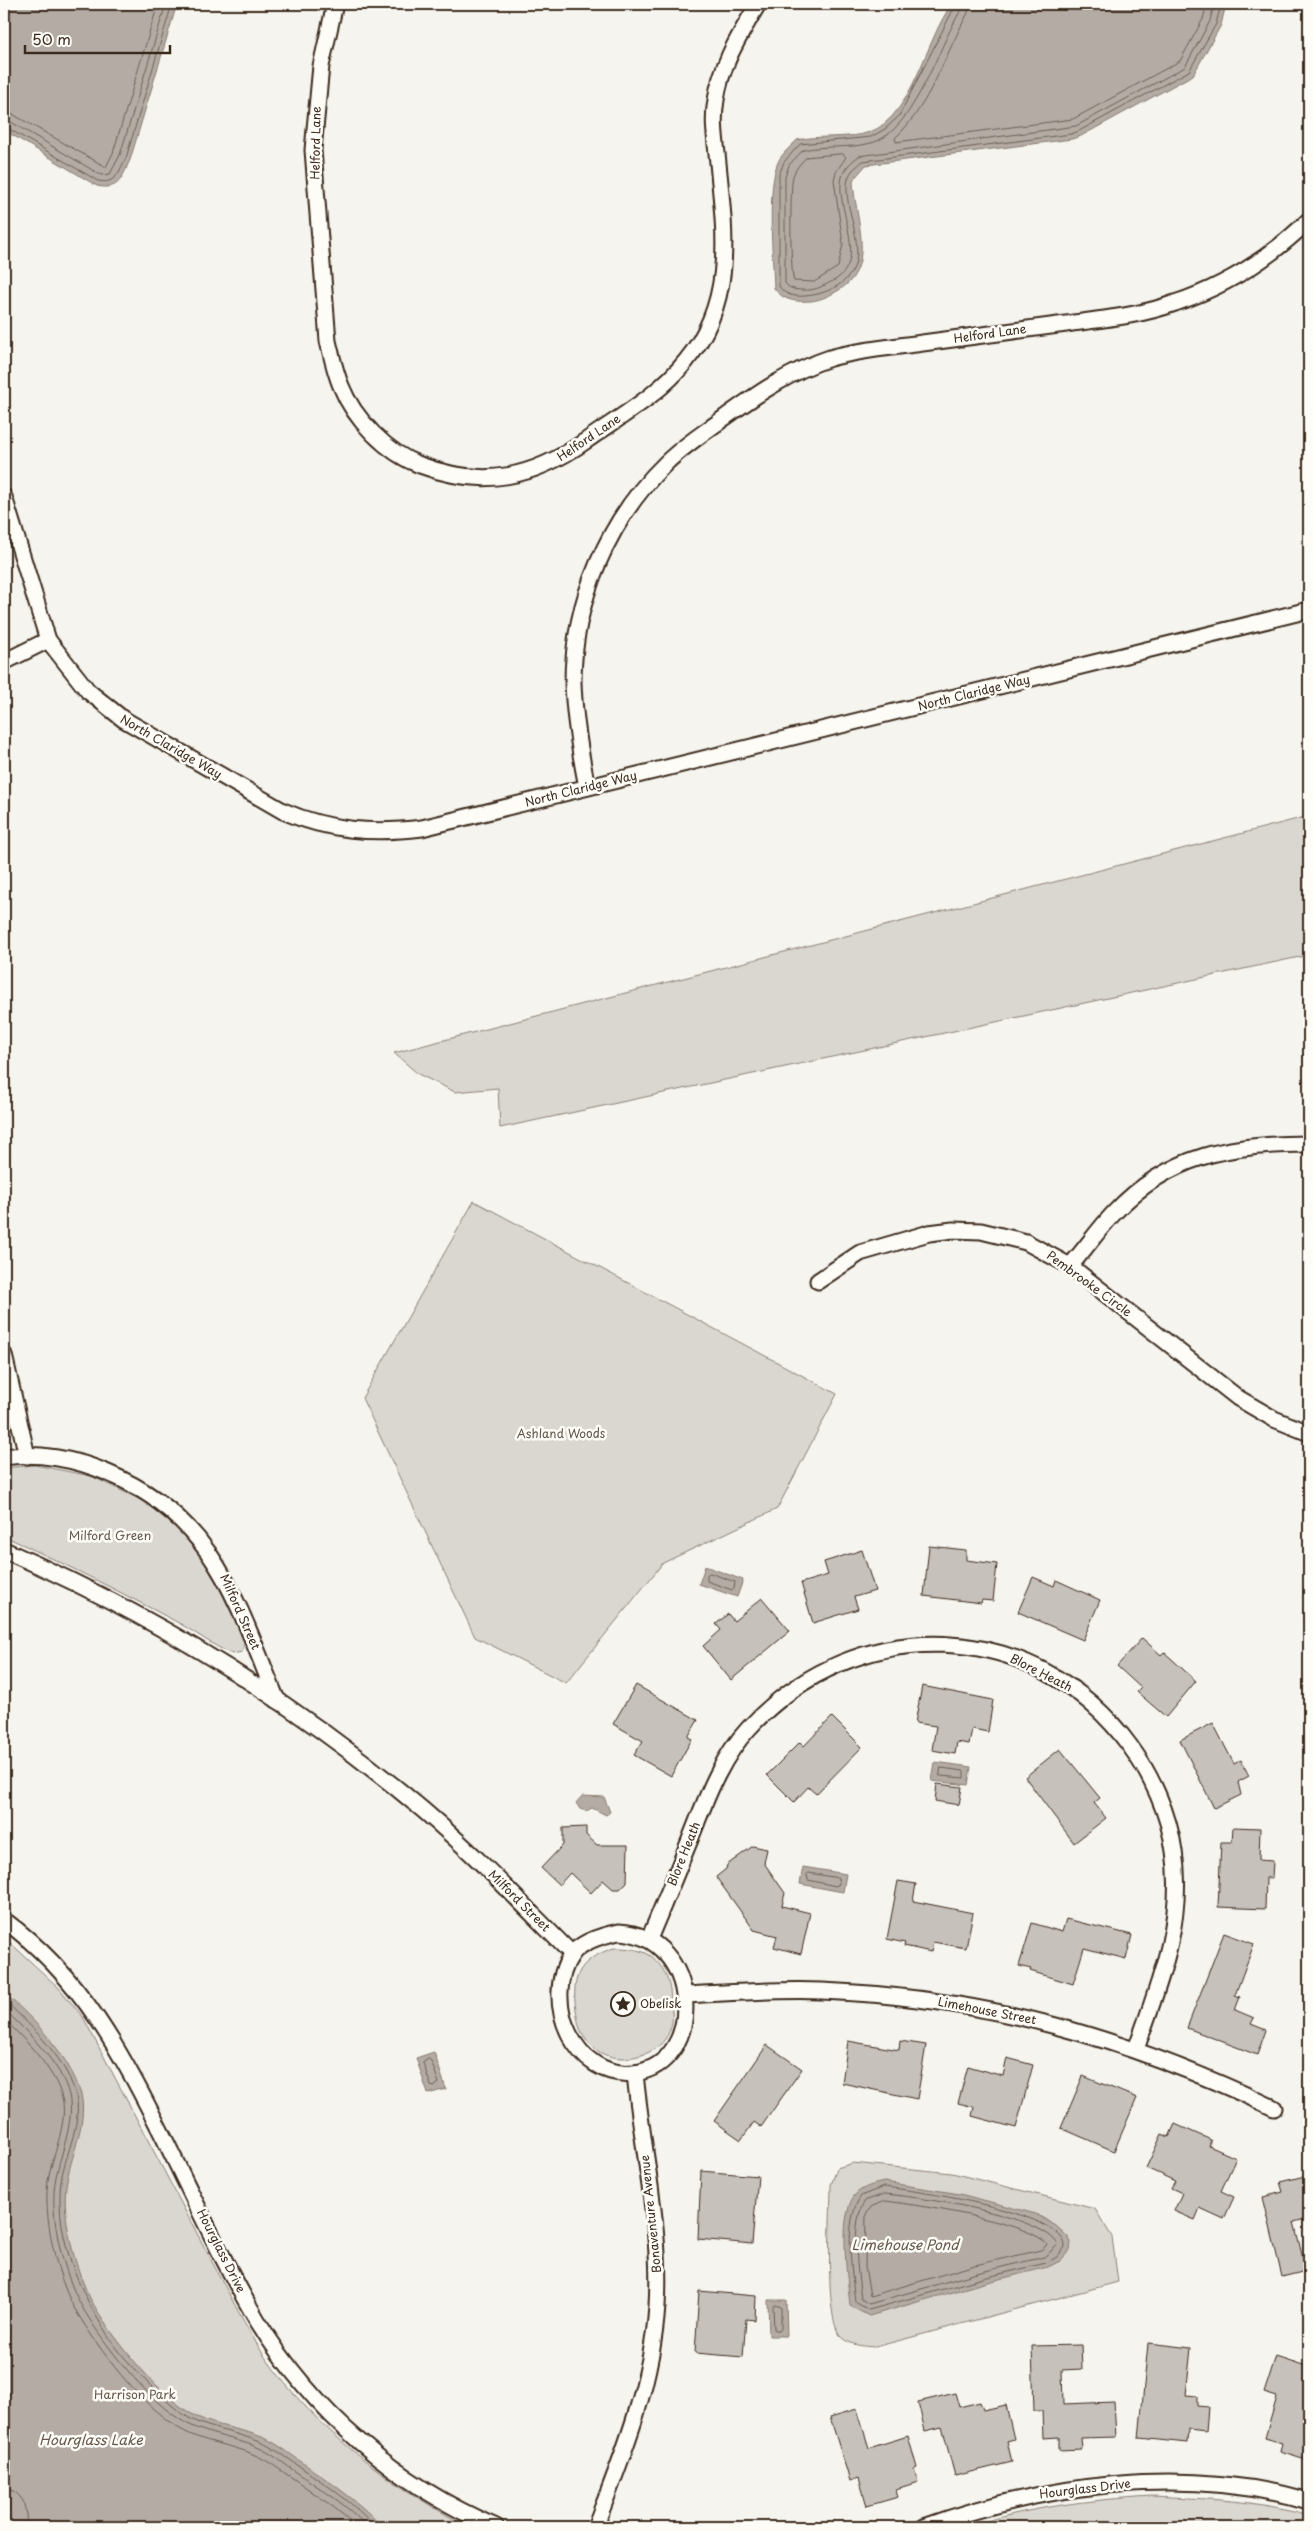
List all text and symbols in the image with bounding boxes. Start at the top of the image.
scale bar [25,22,170,54]
text: 50 m [32,27,71,50]
street label: Helford Lane [305,106,325,180]
street label: Helford Lane [952,319,1028,347]
street label: Helford Lane [553,409,624,465]
street label: North Claridge Way [916,669,1032,715]
street label: North Claridge Way [117,710,226,783]
street label: North Claridge Way [523,765,639,811]
street label: Pembrooke Circle [1043,1246,1136,1320]
park label: Ashland Woods [517,1424,606,1442]
park label: Milford Green [69,1526,151,1544]
street label: Milford Street [216,1571,266,1652]
street label: Blore Heath [1007,1649,1076,1696]
street label: Blore Heath [662,1819,704,1888]
street label: Milford Street [485,1865,555,1935]
place icon: Obelisk [610,1991,636,2017]
street label: Limehouse Street [936,1992,1038,2028]
place label: Obelisk [640,1994,681,2012]
street label: Bonaventure Avenue [635,2154,665,2274]
street label: Hourglass Drive [193,2206,251,2295]
water label: Limehouse Pond [852,2234,961,2255]
park label: Harrison Park [94,2385,176,2403]
water label: Hourglass Lake [39,2429,144,2450]
street label: Hourglass Drive [1038,2473,1132,2503]

